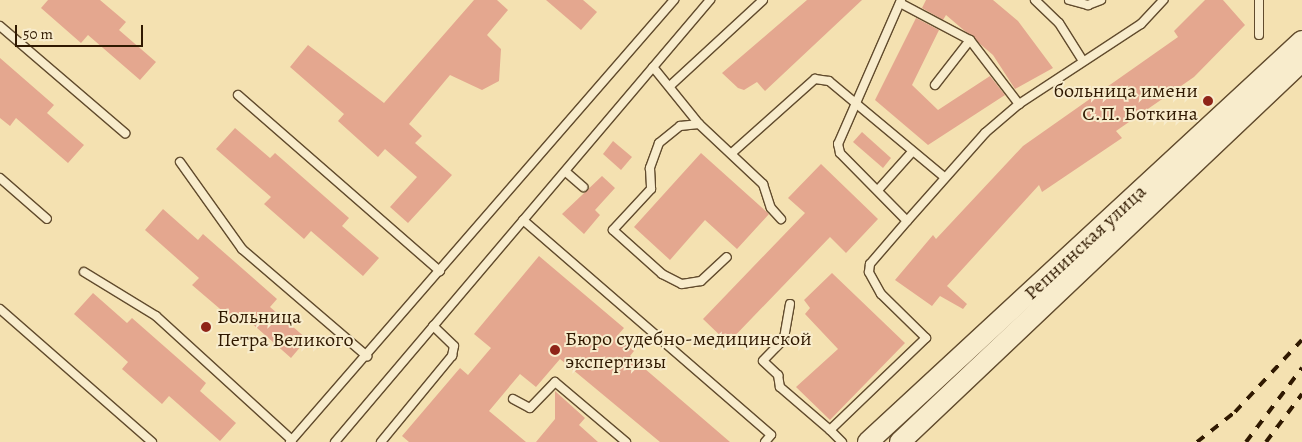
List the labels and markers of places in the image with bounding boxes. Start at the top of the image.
place label: больница имени С.П. Боткина [1053,78,1198,125]
marker: больница имени С.П. Боткина [1202,95,1214,107]
place label: Больница Петра Великого [217,304,354,351]
marker: Больница Петра Великого [199,320,213,334]
place label: Бюро судебно-медицинской экспертизы [565,326,812,373]
marker: Бюро судебно-медицинской экспертизы [549,344,561,356]

